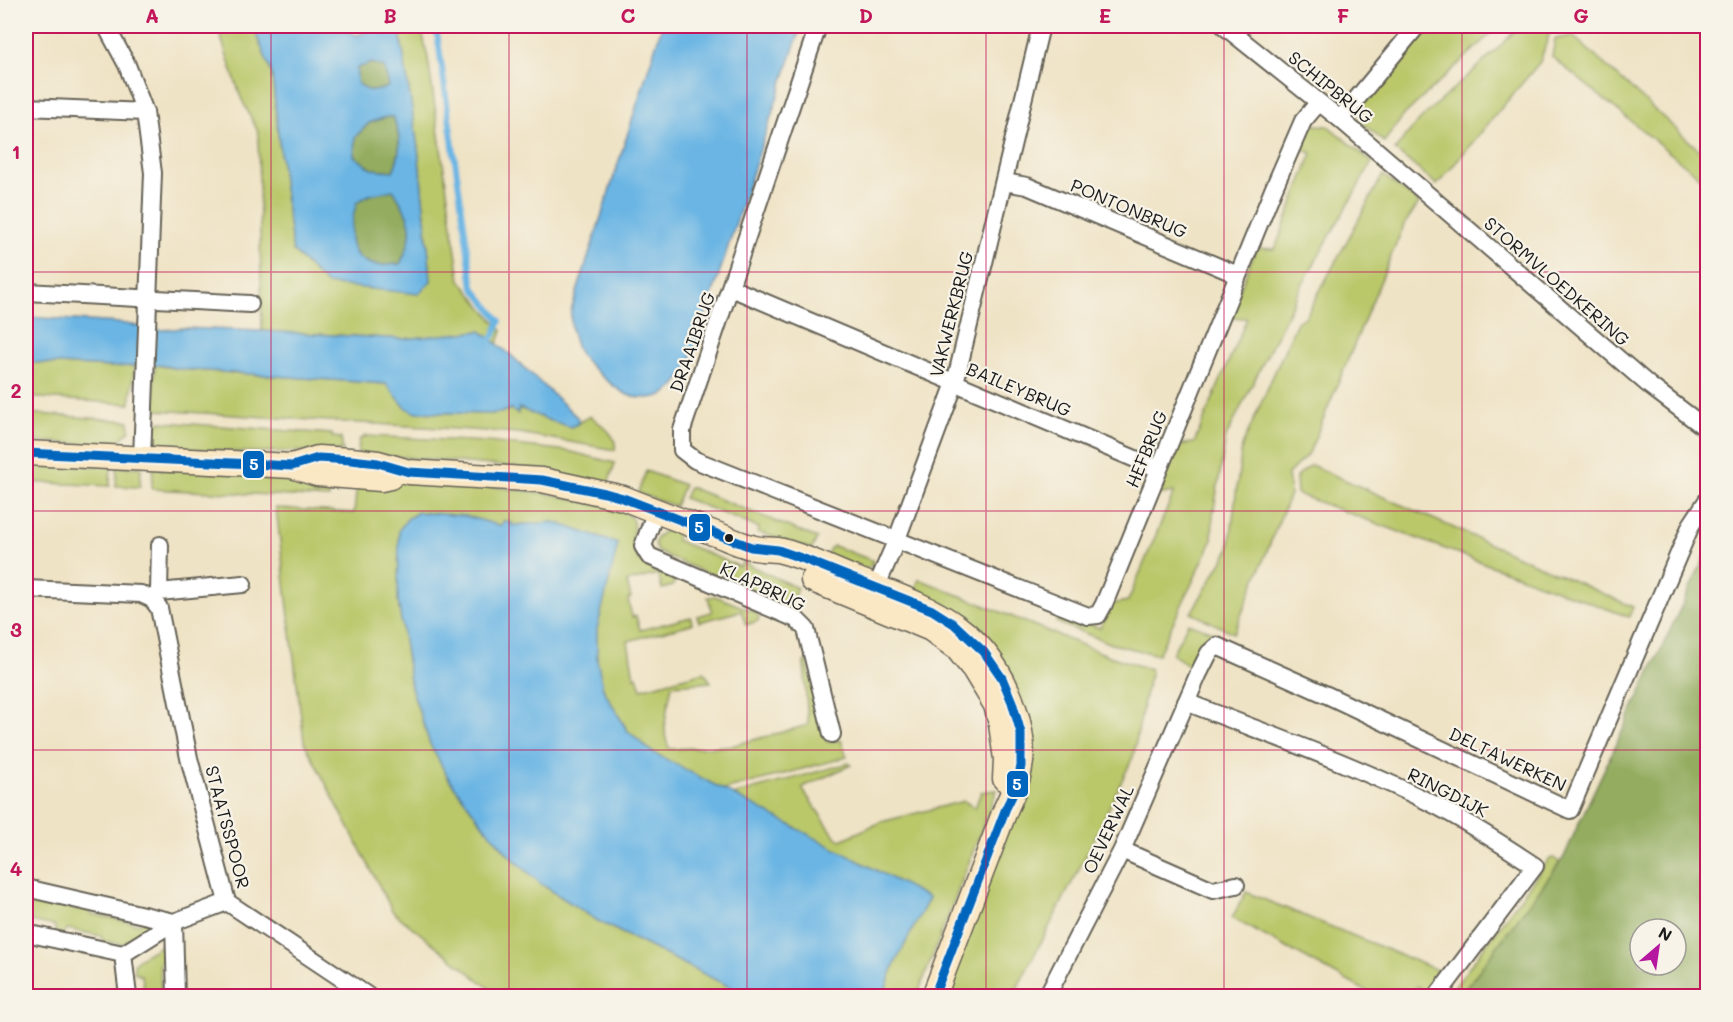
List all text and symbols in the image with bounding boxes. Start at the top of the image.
text: A [145,2,159,28]
text: B [383,2,397,28]
text: C [621,2,636,28]
text: D [859,2,873,28]
text: E [1099,2,1111,28]
text: F [1337,2,1350,28]
text: G [1573,2,1589,28]
street label: SCHIPBRUG [1284,45,1378,129]
text: 1 [12,138,20,164]
street label: PONTONBRUG [1067,173,1191,243]
street label: STORMVLOEDKERING [1479,211,1635,351]
street label: VAKWERKBRUG [924,249,978,379]
street label: DRAAIBRUG [664,289,720,395]
street label: BAILEYBRUG [963,356,1075,422]
text: 2 [10,377,22,403]
street label: HEFBRUG [1120,407,1172,491]
line badge: 5 [242,450,265,479]
text: 5 [249,453,259,474]
line badge: 5 [688,513,711,542]
text: 5 [694,516,704,537]
unlabelled marker [723,532,735,544]
street label: KLAPBRUG [716,556,810,616]
text: 3 [10,616,22,642]
street label: DELTAWERKEN [1445,721,1571,797]
street label: RINGDIJK [1404,762,1492,822]
street label: STAATSSPOOR [200,763,256,891]
line badge: 5 [1006,770,1029,798]
text: 5 [1012,773,1022,794]
street label: OEVERWAL [1077,780,1139,877]
text: 4 [10,855,23,881]
north arrow [1628,917,1688,977]
text: N [1655,921,1676,946]

